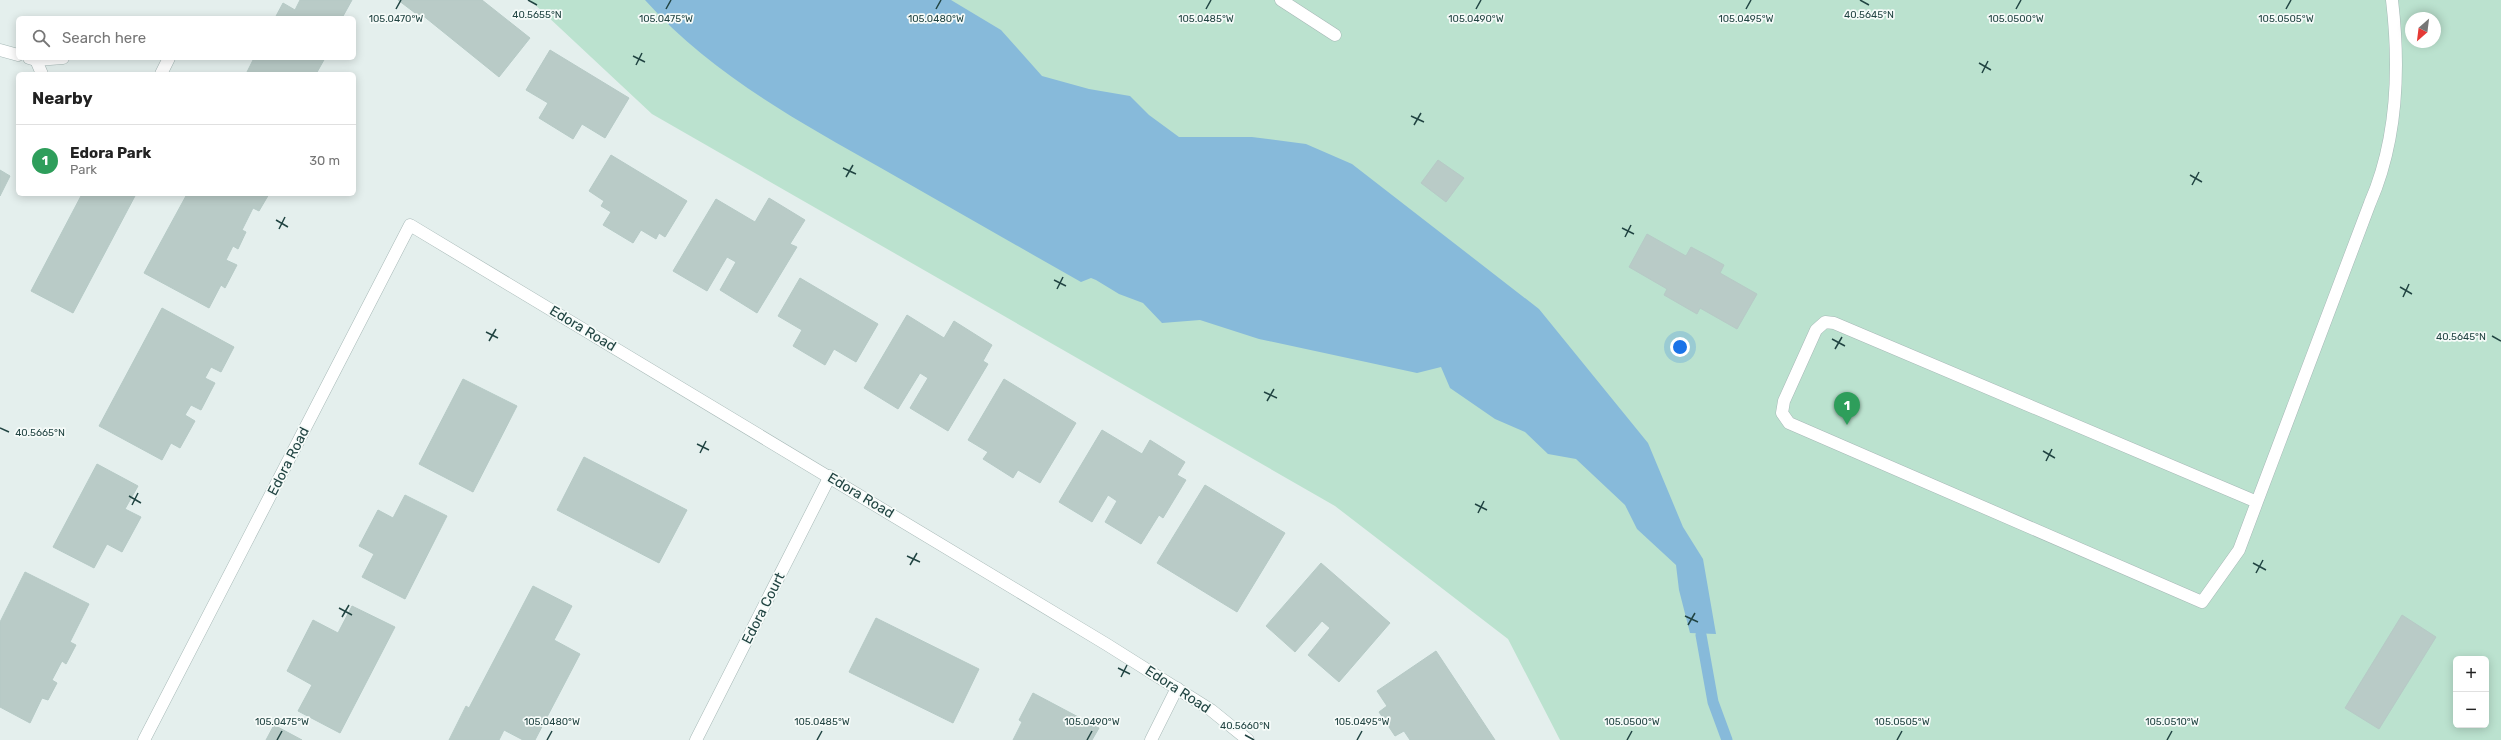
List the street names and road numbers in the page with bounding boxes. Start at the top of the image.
street label: Edora Road [547,302,619,355]
street label: Edora Road [264,424,313,498]
street label: Edora Road [825,469,897,522]
street label: Edora Court [738,569,789,647]
street label: Edora Road [1142,662,1214,717]

